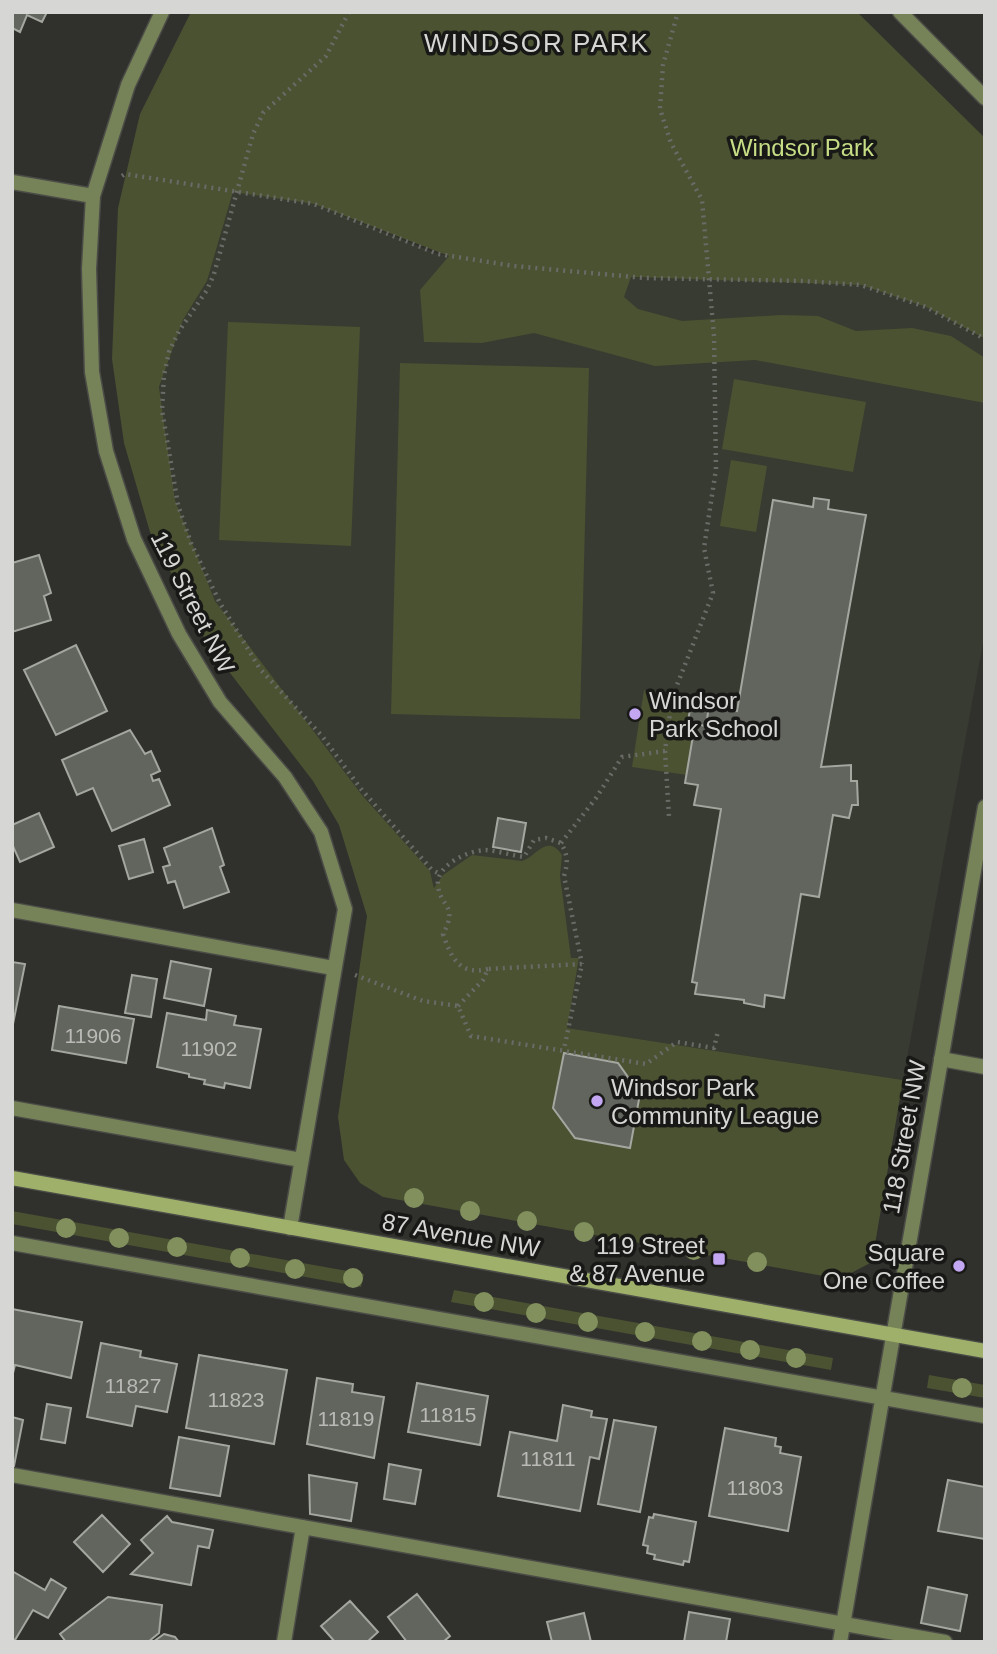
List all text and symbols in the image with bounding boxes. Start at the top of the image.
district label: WINDSOR PARK [424,28,650,58]
park label: Windsor Park [730,134,875,161]
street label: 119 Street NW [146,527,241,678]
place label: Windsor Park School [649,687,778,742]
marker: Windsor Park School [627,706,643,722]
house number: 11906 [65,1024,121,1047]
house number: 11902 [181,1037,237,1060]
street label: 118 Street NW [877,1058,931,1216]
place label: Windsor Park Community League [611,1074,819,1129]
marker: Windsor Park Community League [589,1093,605,1109]
street label: 87 Avenue NW [380,1208,542,1262]
place label: 119 Street & 87 Avenue [569,1232,705,1287]
place label: Square One Coffee [823,1239,945,1294]
marker: 119 Street & 87 Avenue [711,1251,727,1267]
marker: Square One Coffee [951,1258,967,1274]
house number: 11827 [105,1374,161,1397]
house number: 11823 [208,1388,264,1411]
house number: 11815 [420,1403,476,1426]
house number: 11819 [318,1407,374,1430]
house number: 11811 [520,1447,576,1470]
house number: 11803 [727,1476,783,1499]

